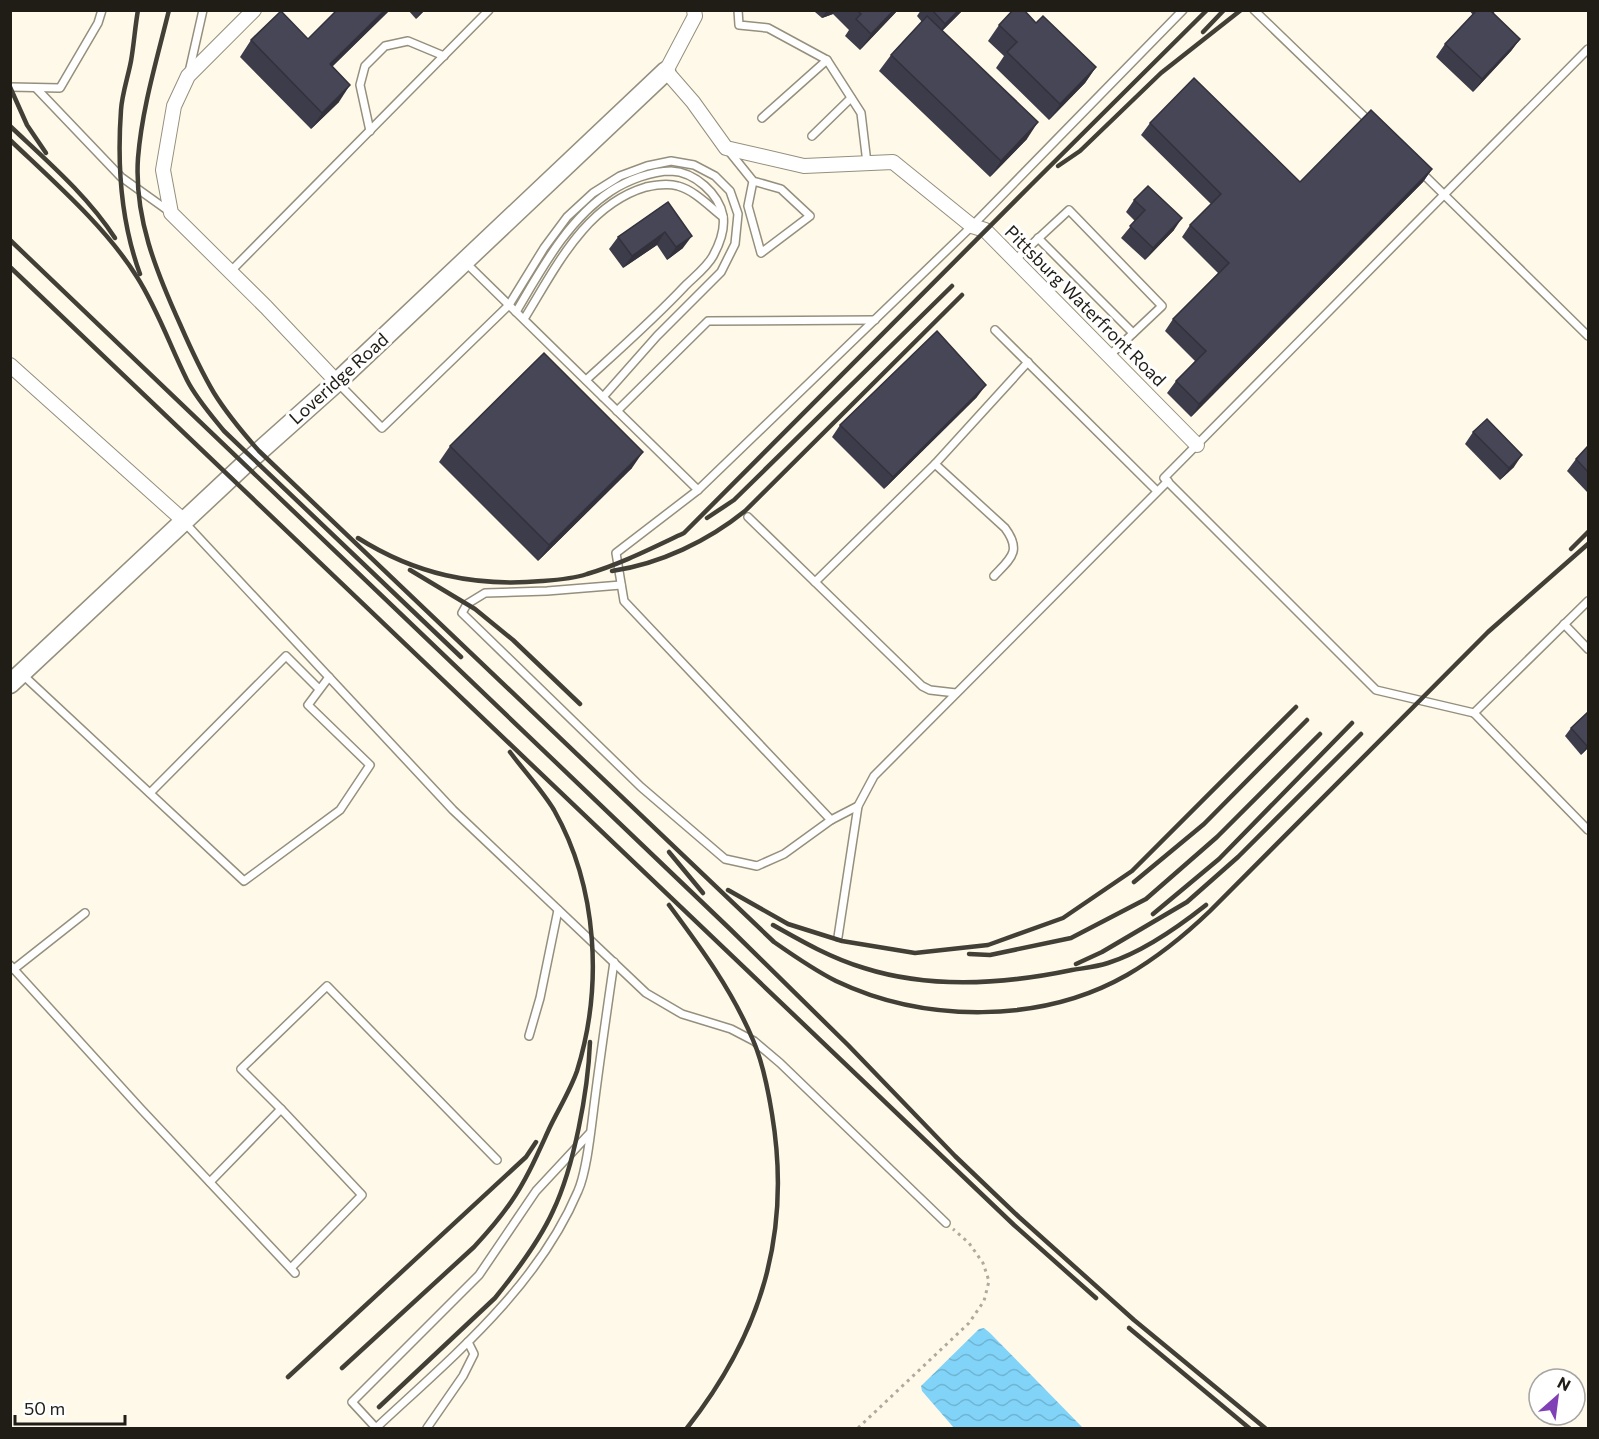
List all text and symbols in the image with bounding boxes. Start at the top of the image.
street label: Pittsburg Waterfront Road [1001,220,1171,390]
street label: Loveridge Road [284,328,392,429]
north arrow [1527,1367,1587,1427]
text: N [1555,1372,1574,1395]
scale bar [15,1388,124,1426]
text: 50 m [24,1397,65,1419]

